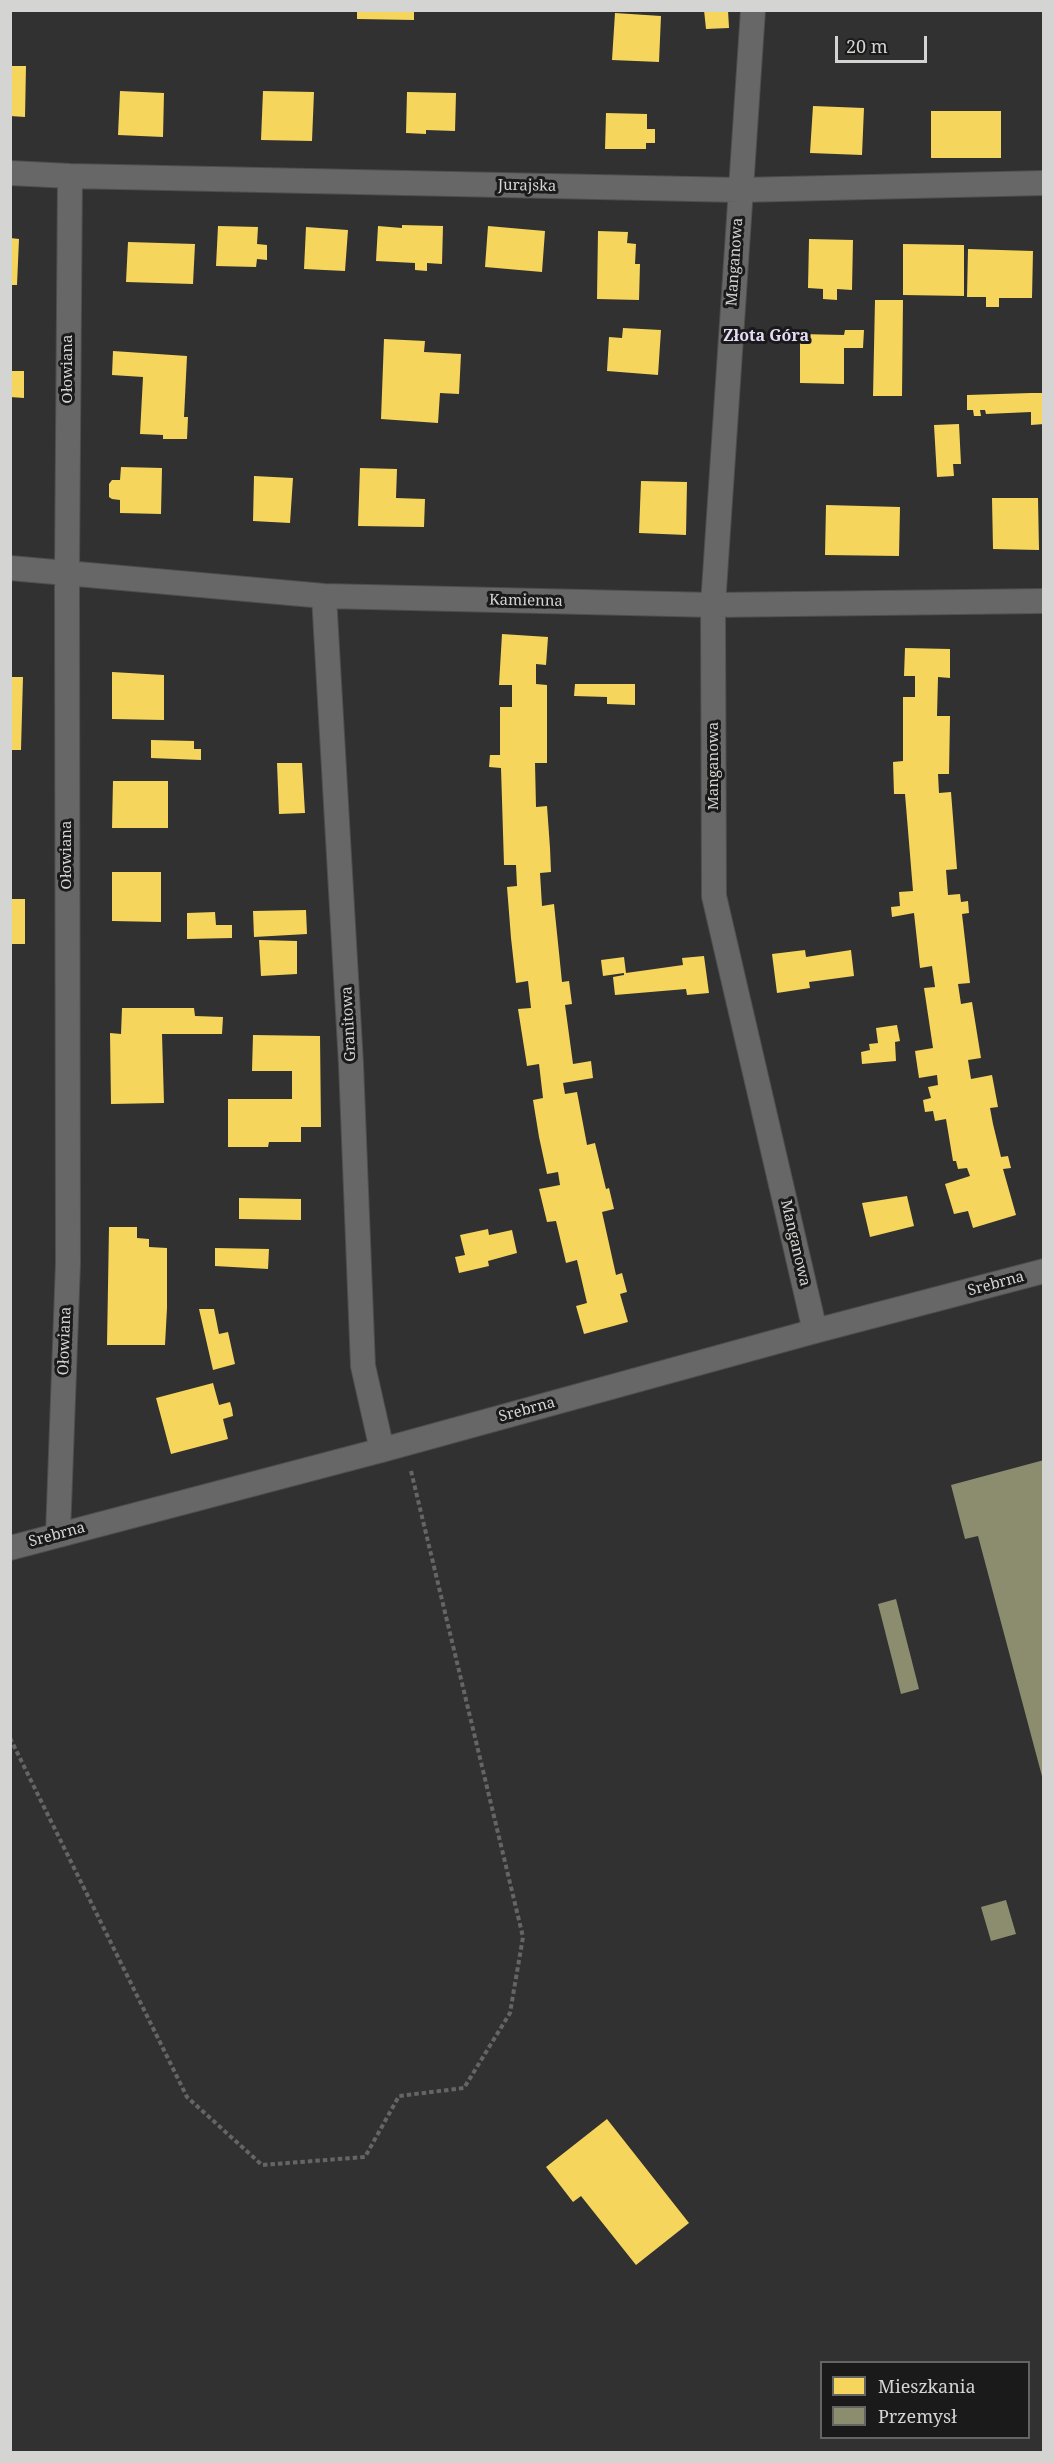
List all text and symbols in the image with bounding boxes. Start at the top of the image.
scale bar [838,24,930,62]
text: 20 m [846,34,888,58]
street label: Jurajska [498,176,556,196]
street label: Manganowa [723,217,747,307]
district label: Złota Góra [723,326,809,346]
street label: Ołowiana [59,335,77,403]
street label: Kamienna [489,591,563,611]
street label: Manganowa [705,722,723,810]
street label: Ołowiana [58,821,76,889]
street label: Granitowa [338,986,360,1062]
street label: Manganowa [776,1198,814,1288]
street label: Srebrna [966,1268,1026,1300]
street label: Ołowiana [55,1306,75,1376]
street label: Srebrna [497,1394,557,1426]
street label: Srebrna [27,1519,87,1551]
legend [820,2361,1030,2439]
text: Mieszkania [878,2374,976,2398]
text: Przemysł [878,2404,957,2428]

